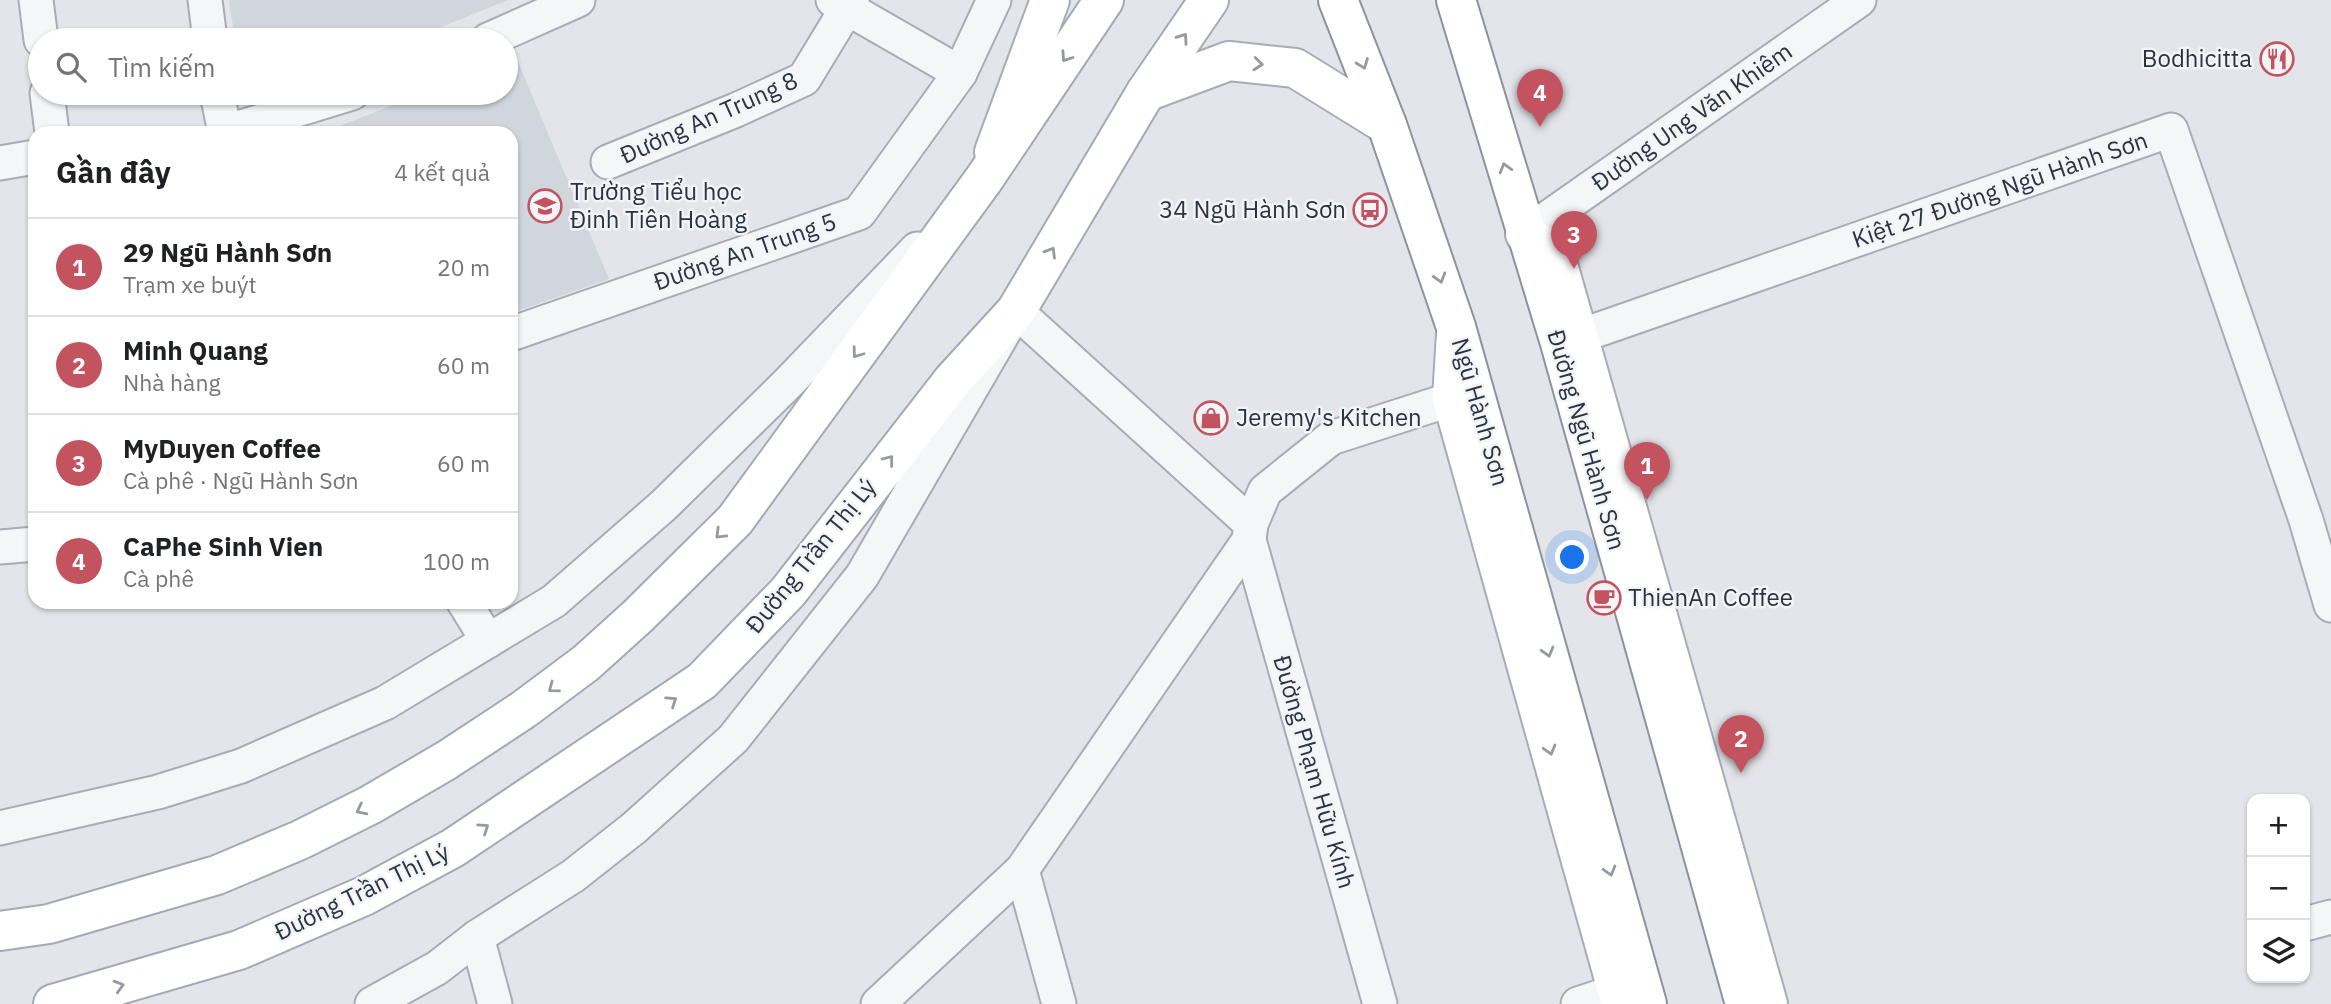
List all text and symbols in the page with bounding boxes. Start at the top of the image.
search box [28,28,518,105]
one-way arrow [1175,33,1187,46]
street label: Đường Ung Văn Khiêm [1585,35,1798,198]
restaurant icon: Bodhicitta [2258,40,2296,78]
place label: Bodhicitta [2142,42,2252,74]
icon: search [52,48,90,86]
one-way arrow [1061,49,1074,62]
text: Tìm kiếm [108,50,215,84]
one-way arrow [1252,56,1263,71]
one-way arrow [1355,57,1369,69]
street label: Đường An Trung 8 [615,64,803,171]
pin: 4 [1517,69,1563,127]
street label: Kiệt 27 Đường Ngũ Hành Sơn [1848,123,2152,255]
text: Gần đây [56,152,171,191]
text: 4 kết quả [394,157,490,187]
one-way arrow [1499,162,1514,174]
place label: Trường Tiểu học Đinh Tiên Hoàng [570,175,747,235]
school or university icon: Trường Tiểu học Đinh Tiên Hoàng [526,187,564,225]
bus stop icon: 34 Ngũ Hành Sơn [1351,191,1389,229]
place label: 34 Ngũ Hành Sơn [1159,193,1346,225]
street label: Đường An Trung 5 [649,205,840,297]
pin: 3 [1551,211,1597,269]
text: 29 Ngũ Hành Sơn [123,235,332,269]
one-way arrow [1043,247,1056,259]
text: 1 [72,252,86,282]
text: 20 m [437,252,490,282]
text: Trạm xe buýt [123,269,257,299]
one-way arrow [1432,271,1447,283]
street label: Đường Ngũ Hành Sơn [1540,326,1634,554]
text: Minh Quang [123,333,268,367]
street label: Ngũ Hành Sơn [1445,334,1517,489]
one-way arrow [853,345,865,358]
text: 2 [72,350,86,380]
text: 60 m [437,350,490,380]
text: Nhà hàng [123,367,221,397]
shop icon: Jeremy's Kitchen [1192,399,1230,437]
place label: Jeremy's Kitchen [1236,401,1422,433]
text: MyDuyen Coffee [123,431,321,465]
pin: 1 [1624,442,1670,500]
text: 3 [72,448,86,478]
text: 60 m [437,448,490,478]
one-way arrow [881,456,893,469]
text: Cà phê · Ngũ Hành Sơn [123,465,359,495]
street label: Đường Trần Thị Lý [738,471,883,640]
one-way arrow [716,526,729,539]
text: CaPhe Sinh Vien [123,529,323,563]
your location [1555,540,1589,574]
text: 4 [72,546,86,576]
text: 100 m [423,546,490,576]
text: Cà phê [123,563,194,593]
cafe icon: ThienAn Coffee [1585,579,1623,617]
place label: ThienAn Coffee [1628,581,1793,613]
one-way arrow [1540,646,1554,658]
street label: Đường Phạm Hữu Kính [1266,651,1364,892]
one-way arrow [548,679,561,692]
one-way arrow [665,696,678,709]
pin: 2 [1718,715,1764,773]
one-way arrow [1541,743,1556,755]
map controls [2247,794,2310,983]
button: + [2247,794,2310,857]
one-way arrow [356,801,368,815]
one-way arrow [476,823,489,836]
street label: Đường Trần Thị Lý [269,835,454,947]
button: − [2247,857,2310,920]
one-way arrow [1602,865,1616,877]
button: layers [2247,920,2310,983]
one-way arrow [113,979,125,994]

